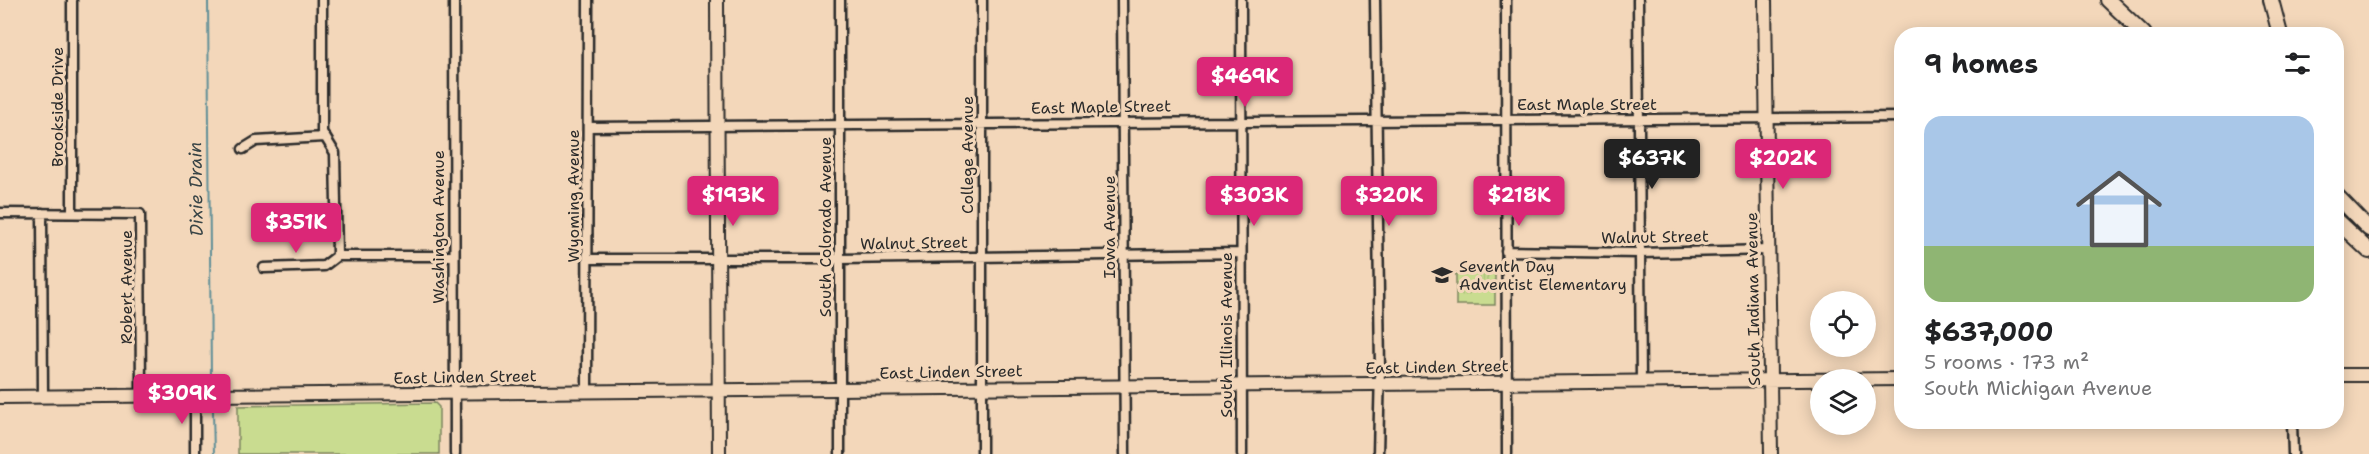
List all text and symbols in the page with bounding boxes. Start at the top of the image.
text: 9 homes [1924,46,2038,81]
street label: Brookside Drive [47,47,68,167]
icon: filters [2281,47,2314,80]
pin: $469K [1203,57,1287,108]
text: $469K [1211,63,1279,89]
street label: East Maple Street [1517,94,1657,115]
street label: East Maple Street [1031,95,1171,119]
street label: College Avenue [957,96,978,214]
street label: Wyoming Avenue [563,130,584,263]
street label: South Colorado Avenue [815,137,836,317]
pin: $637K [1610,139,1694,190]
pin: $202K [1741,139,1825,190]
water label: Dixie Drain [183,142,209,236]
text: $637K [1618,145,1686,171]
text: $202K [1749,145,1817,171]
street label: Washington Avenue [428,150,449,304]
icon: home [2065,155,2173,263]
street label: Iowa Avenue [1099,175,1120,279]
pin: $193K [691,176,775,227]
pin: $303K [1212,176,1296,227]
pin: $320K [1347,176,1431,227]
pin: $218K [1477,176,1561,227]
text: $193K [701,182,765,208]
text: $303K [1220,182,1288,208]
text: $320K [1355,182,1423,208]
text: $218K [1487,182,1551,208]
pin: $351K [254,203,338,254]
text: $351K [265,209,327,235]
street label: South Indiana Avenue [1741,212,1765,386]
street label: Walnut Street [1601,226,1709,248]
street label: Robert Avenue [116,230,137,344]
street label: Walnut Street [860,232,968,254]
street label: South Illinois Avenue [1216,252,1237,418]
place label: Seventh Day Adventist Elementary [1459,256,1627,295]
school or university icon: Seventh Day Adventist Elementary [1430,263,1454,287]
map controls [1810,291,1876,435]
button: locate [1810,291,1876,357]
text: $637,000 [1924,314,2053,349]
text: 5 rooms · 173 m² [1924,349,2089,375]
street label: East Linden Street [1365,355,1509,379]
street label: East Linden Street [879,360,1023,384]
street label: East Linden Street [393,365,537,389]
button: layers [1810,369,1876,435]
pin: $309K [140,374,224,425]
text: South Michigan Avenue [1924,375,2152,401]
text: $309K [147,380,217,406]

